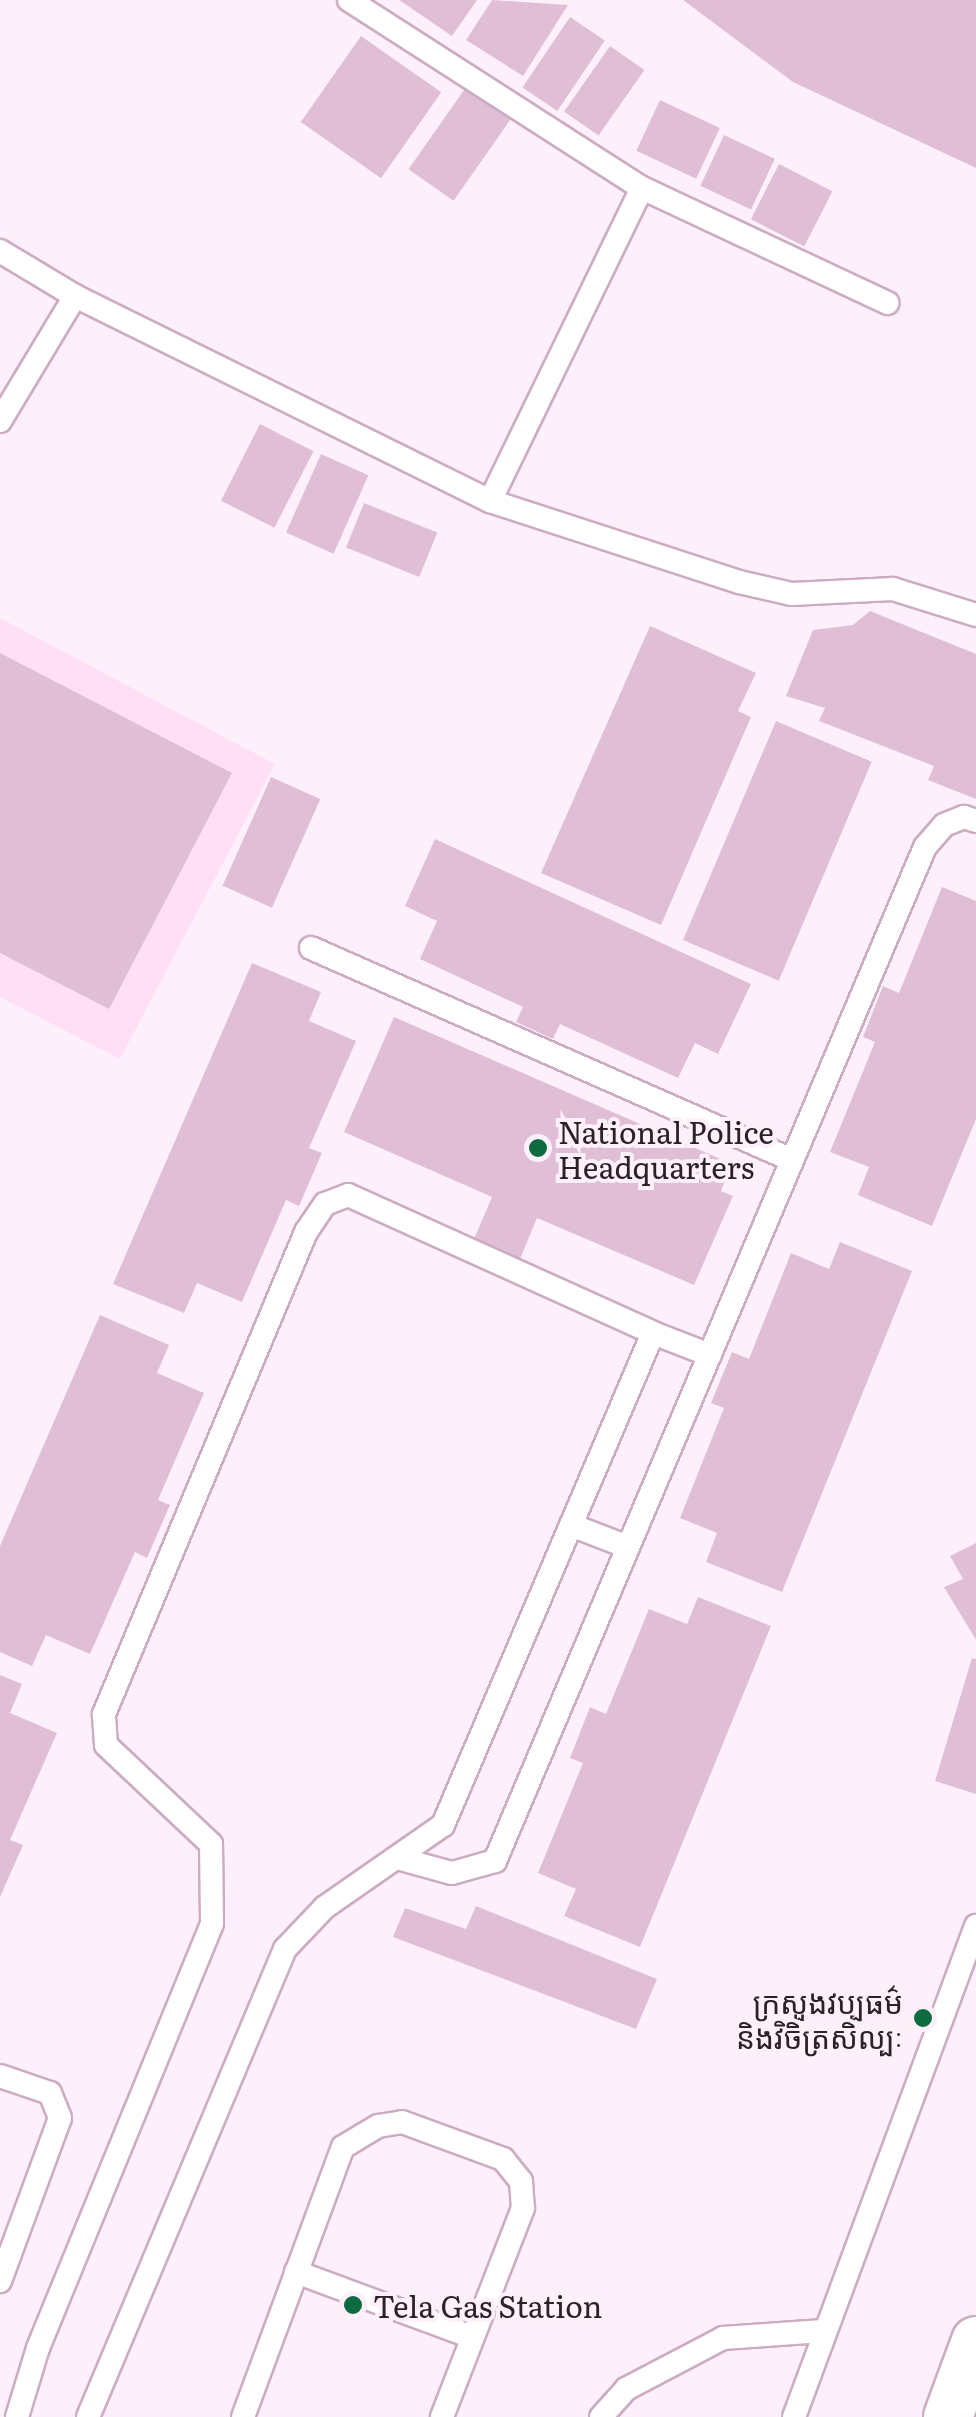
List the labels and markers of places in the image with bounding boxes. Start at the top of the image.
place label: National Police Headquarters [558,1113,774,1184]
marker: National Police Headquarters [527,1137,549,1159]
place label: ក្រសួងវប្បធម៌ និងវិចិត្រសិល្បៈ [736,1983,903,2054]
marker: ក្រសួងវប្បធម៌ និងវិចិត្រសិល្បៈ [912,2007,934,2029]
place label: Tela Gas Station [373,2287,602,2323]
marker: Tela Gas Station [342,2294,364,2316]

